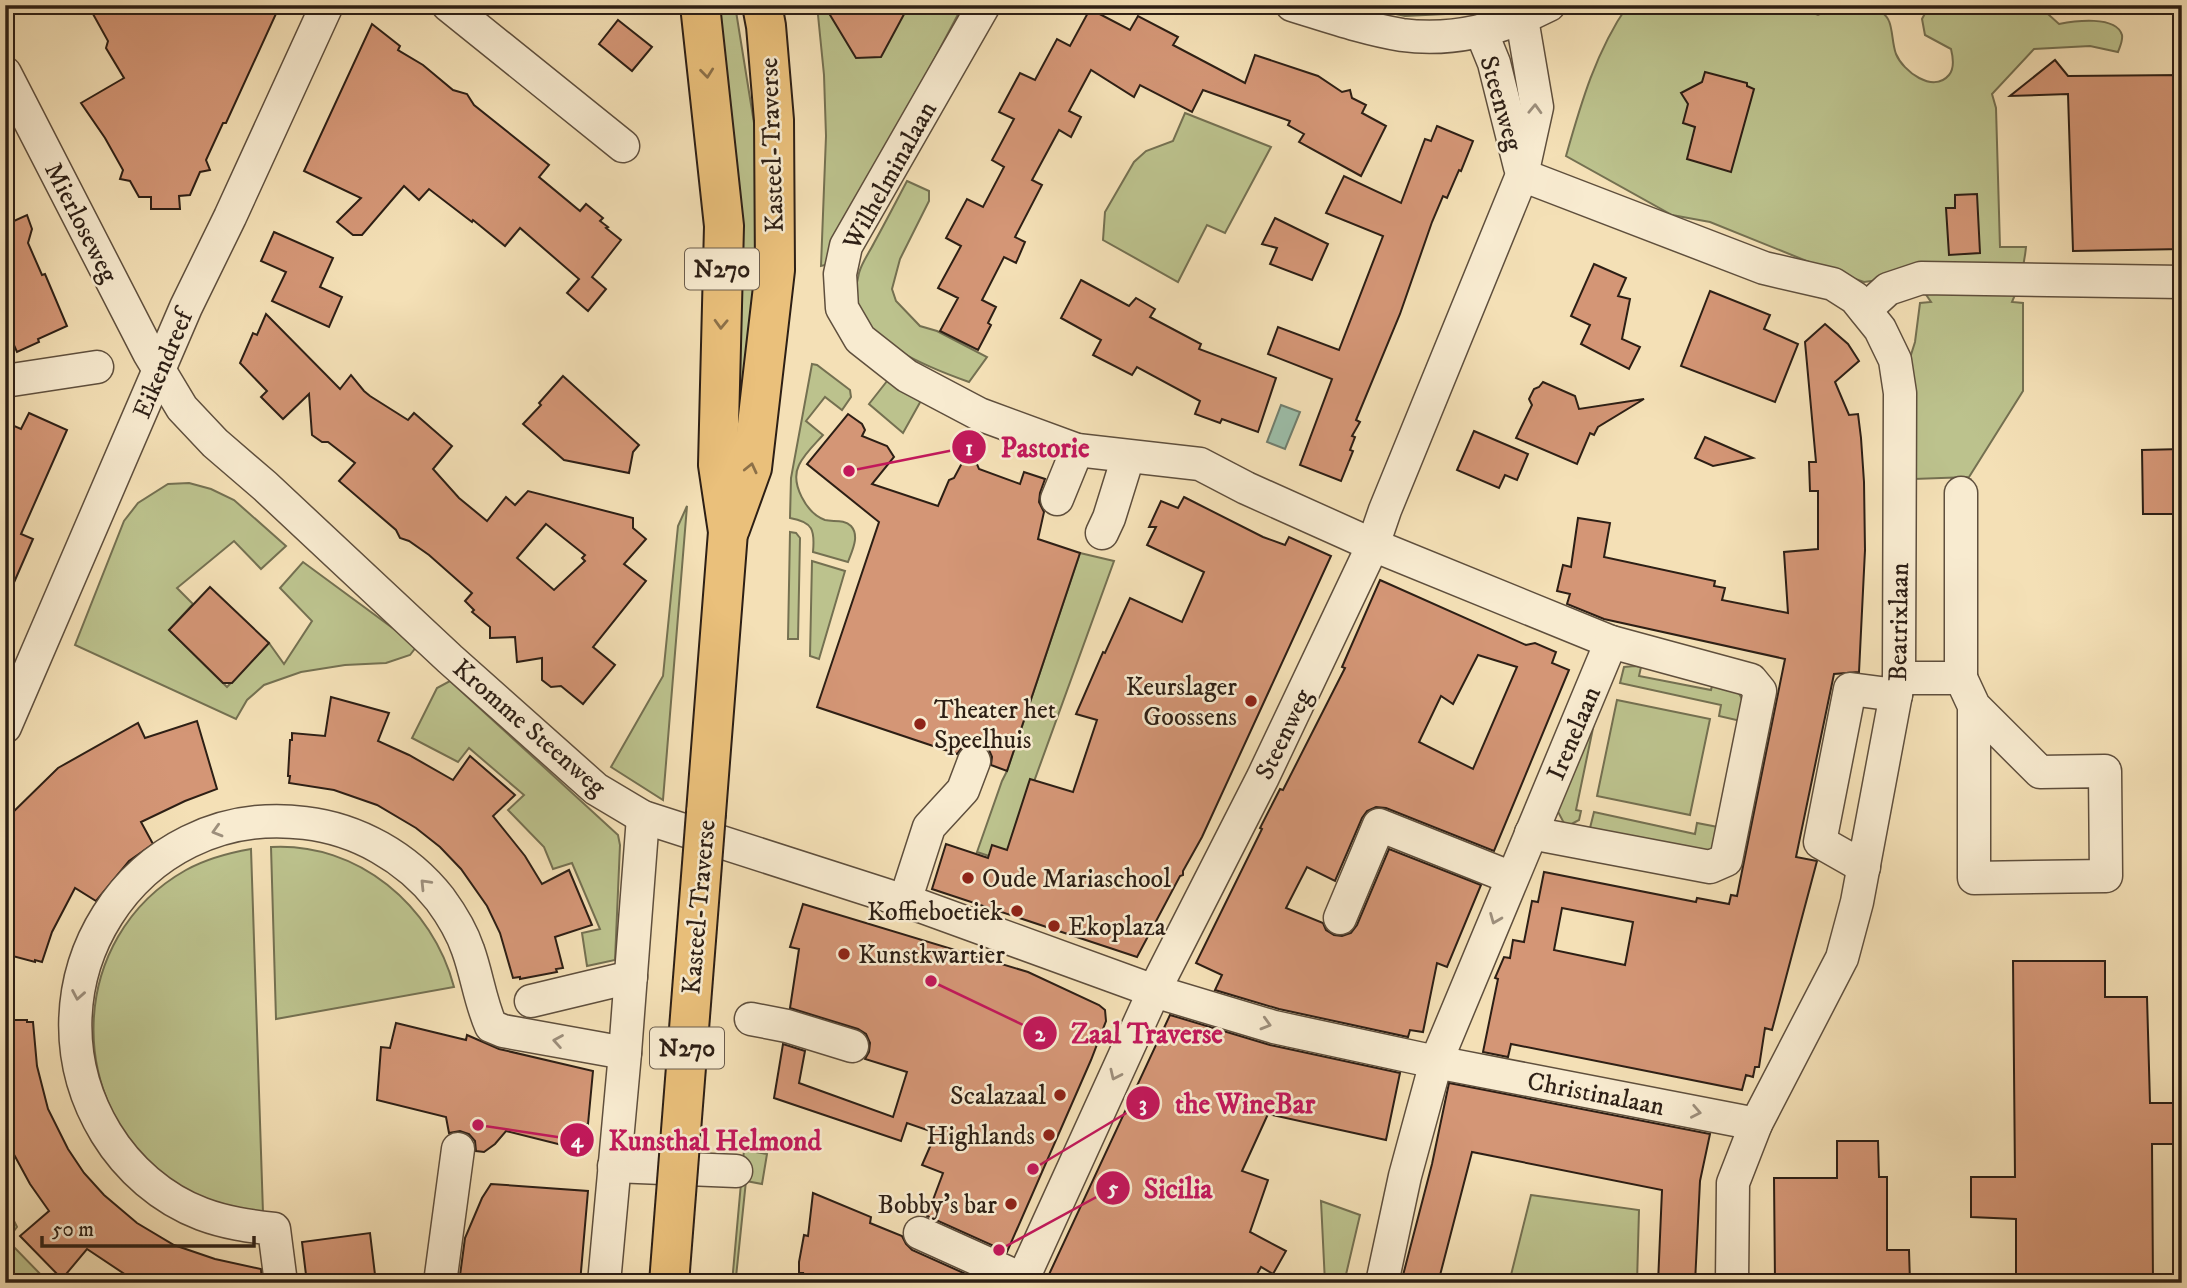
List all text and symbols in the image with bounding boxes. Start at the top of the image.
street label: Steenweg [1471,52,1530,155]
street label: Kasteel-Traverse [753,57,792,233]
one-way arrow [700,67,715,79]
street label: Wilhelminalaan [835,95,945,257]
one-way arrow [1527,103,1542,114]
street label: Mierloseweg [36,157,125,289]
road number: N270 [685,248,759,290]
street label: Eikendreef [126,302,202,424]
one-way arrow [713,319,728,330]
callout: Pastorie [952,423,1104,472]
text: Pastorie [1000,431,1090,466]
text: 1 [965,436,973,462]
one-way arrow [742,462,757,474]
street label: Beatrixlaan [1882,562,1917,682]
street label: Kromme Steenweg [445,652,613,804]
place label: Keurslager Goossens [1125,671,1237,734]
street label: Irenelaan [1540,681,1609,786]
street label: Steenweg [1248,684,1321,785]
marker: Keurslager Goossens [1243,693,1259,709]
place label: Theater het Speelhuis [934,694,1056,757]
marker: Theater het Speelhuis [912,716,928,732]
street label: Kasteel-Traverse [675,818,724,996]
one-way arrow [211,822,223,837]
place label: Oude Mariaschool [982,863,1171,896]
marker: Oude Mariaschool [960,870,976,886]
one-way arrow [421,879,434,892]
place label: Koffieboetiek [867,896,1003,929]
marker: Koffieboetiek [1009,903,1025,919]
place label: Ekoplaza [1068,911,1166,944]
one-way arrow [1490,912,1504,924]
marker: Ekoplaza [1046,918,1062,934]
place label: Kunstkwartier [858,939,1005,972]
marker: Kunstkwartier [836,946,852,962]
one-way arrow [71,989,86,1001]
callout: Zaal Traverse [1022,1009,1237,1058]
one-way arrow [1260,1016,1272,1031]
text: Zaal Traverse [1071,1017,1223,1052]
text: 2 [1035,1022,1046,1048]
road number: N270 [650,1028,724,1068]
one-way arrow [552,1034,564,1049]
street label: Christinalaan [1524,1065,1668,1124]
one-way arrow [1109,1068,1123,1081]
callout: the WineBar [1126,1079,1329,1128]
place label: Scalazaal [950,1080,1046,1113]
marker: Scalazaal [1052,1087,1068,1103]
text: the WineBar [1175,1087,1316,1122]
text: 3 [1139,1092,1147,1118]
one-way arrow [1690,1104,1702,1119]
callout: Kunsthal Helmond [560,1115,836,1164]
place label: Highlands [926,1120,1035,1153]
text: Kunsthal Helmond [608,1124,823,1159]
marker: Highlands [1041,1127,1057,1143]
text: 4 [571,1128,584,1154]
callout: Sicilia [1095,1163,1227,1212]
text: Sicilia [1144,1172,1213,1207]
text: 5 [1107,1176,1119,1202]
place label: Bobby's bar [877,1189,997,1222]
marker: Bobby's bar [1003,1196,1019,1212]
scale bar [42,1204,254,1248]
text: 50 m [52,1217,94,1243]

